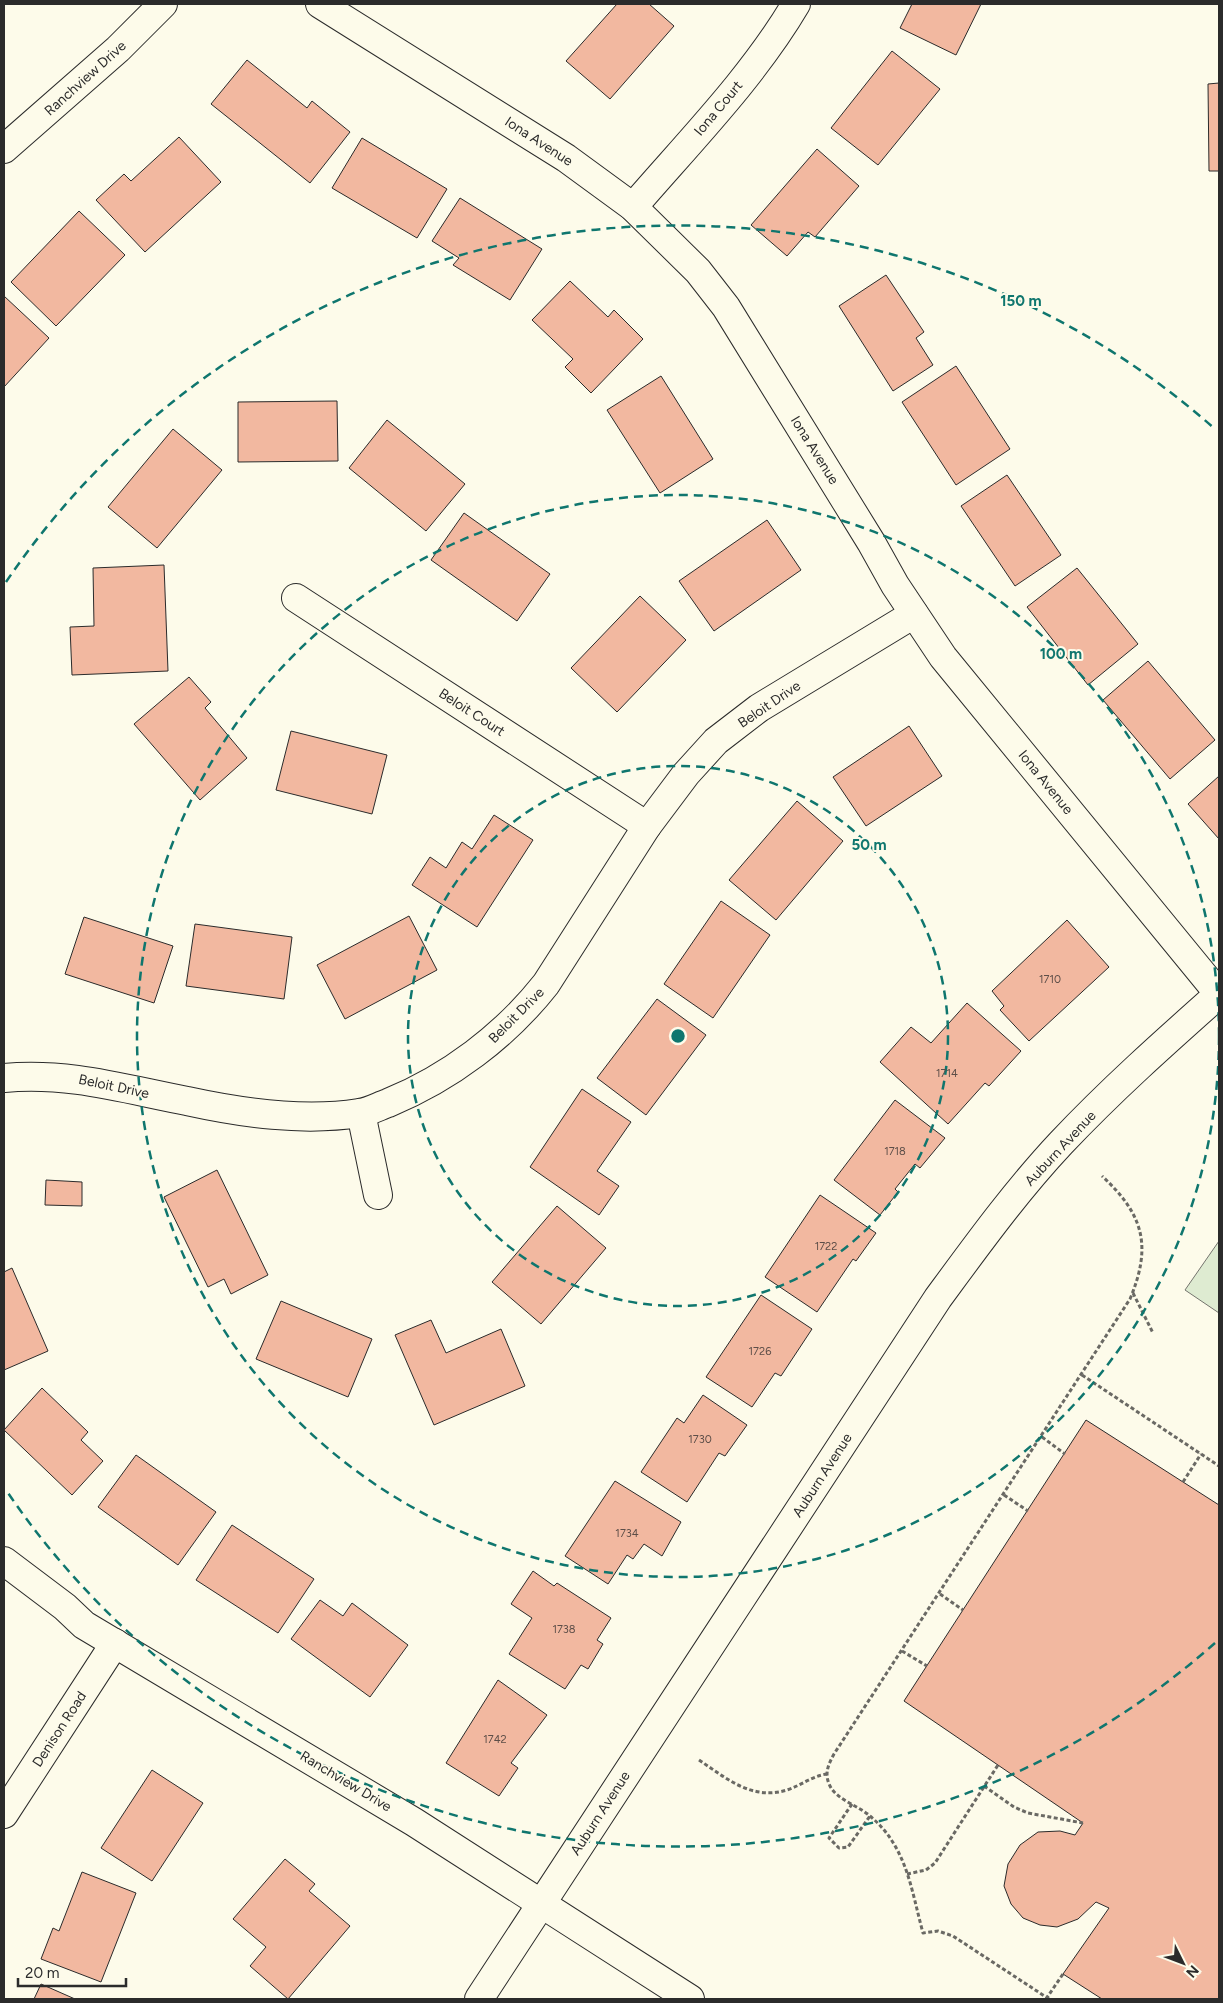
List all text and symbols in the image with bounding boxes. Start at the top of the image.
street label: Ranchview Drive [41,37,130,119]
street label: Iona Court [691,77,746,139]
street label: Iona Avenue [502,113,576,170]
text: 150 m [1000,292,1042,310]
street label: Iona Avenue [787,413,843,488]
text: 100 m [1040,645,1082,663]
street label: Beloit Drive [735,677,804,732]
street label: Beloit Court [435,685,508,740]
street label: Iona Avenue [1015,747,1077,818]
text: 50 m [851,836,887,854]
house number: 1710 [1039,973,1061,986]
street label: Beloit Drive [485,984,548,1047]
centre of rings [669,1027,687,1045]
house number: 1714 [936,1067,958,1080]
street label: Beloit Drive [77,1071,151,1102]
street label: Auburn Avenue [1021,1107,1100,1189]
house number: 1718 [884,1145,906,1158]
house number: 1722 [815,1240,837,1253]
house number: 1726 [749,1345,771,1358]
street label: Auburn Avenue [789,1430,856,1520]
house number: 1730 [688,1433,712,1446]
house number: 1734 [615,1527,639,1540]
house number: 1738 [552,1623,576,1636]
street label: Denison Road [29,1688,90,1770]
house number: 1742 [483,1733,507,1746]
street label: Ranchview Drive [297,1747,395,1816]
street label: Auburn Avenue [567,1768,634,1858]
north arrow [1158,1938,1208,1988]
scale bar [18,1956,125,1988]
text: N [1182,1962,1202,1981]
text: 20 m [25,1964,59,1982]

